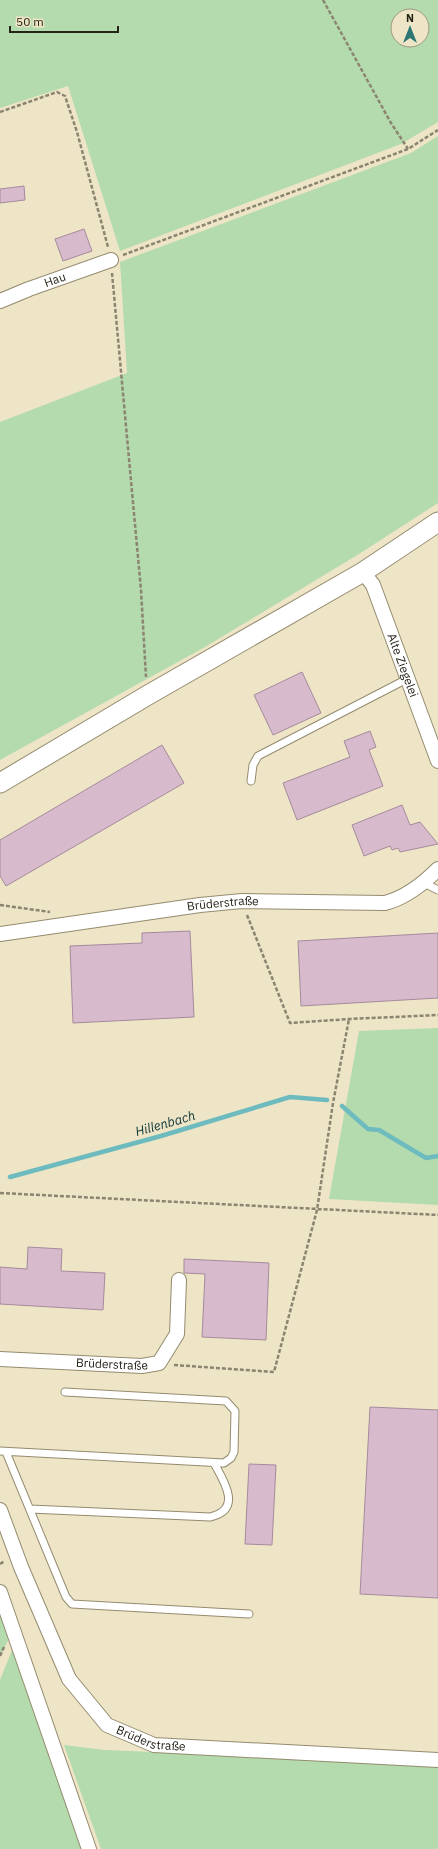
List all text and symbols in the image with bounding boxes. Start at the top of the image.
scale bar [10,8,118,34]
north arrow [390,8,430,48]
text: N [406,11,414,25]
text: 50 m [16,14,44,29]
street label: Hau [42,269,68,290]
street label: Alte Ziegelei [385,631,422,699]
street label: Brüderstraße [186,893,259,914]
water label: Hillenbach [133,1107,197,1140]
street label: Brüderstraße [76,1355,149,1373]
street label: Brüderstraße [114,1722,186,1754]

